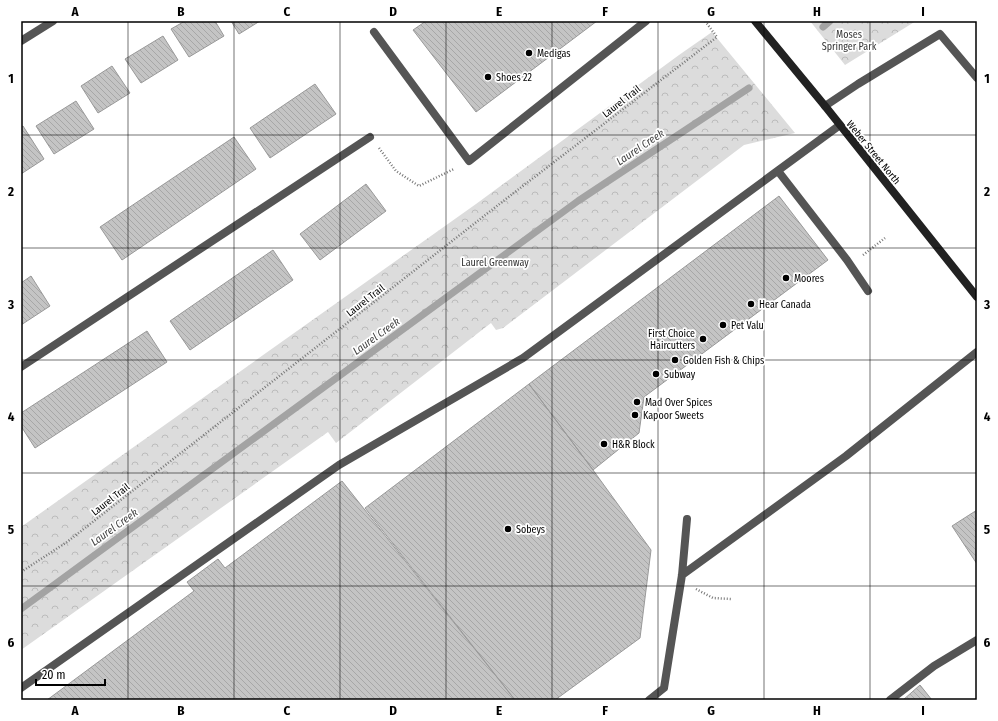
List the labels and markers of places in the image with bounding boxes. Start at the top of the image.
marker: Medigas [524,48,534,58]
place label: Medigas [537,48,571,60]
marker: Shoes 22 [483,72,493,82]
place label: Shoes 22 [496,72,532,84]
marker: Moores [781,273,791,283]
place label: Moores [794,273,824,285]
marker: Hear Canada [746,299,756,309]
place label: Hear Canada [759,299,811,311]
marker: Pet Valu [718,320,728,330]
place label: Pet Valu [731,320,764,332]
place label: First Choice Haircutters [648,328,695,352]
marker: First Choice Haircutters [698,334,708,344]
marker: Golden Fish & Chips [670,355,680,365]
place label: Golden Fish & Chips [683,355,764,367]
marker: Subway [651,369,661,379]
place label: Subway [664,369,696,381]
marker: Mad Over Spices [632,397,642,407]
place label: Mad Over Spices [645,397,712,409]
marker: Kapoor Sweets [630,410,640,420]
place label: Kapoor Sweets [643,410,704,422]
marker: H&R Block [599,439,609,449]
place label: H&R Block [612,439,655,451]
marker: Sobeys [503,524,513,534]
place label: Sobeys [516,524,545,536]

